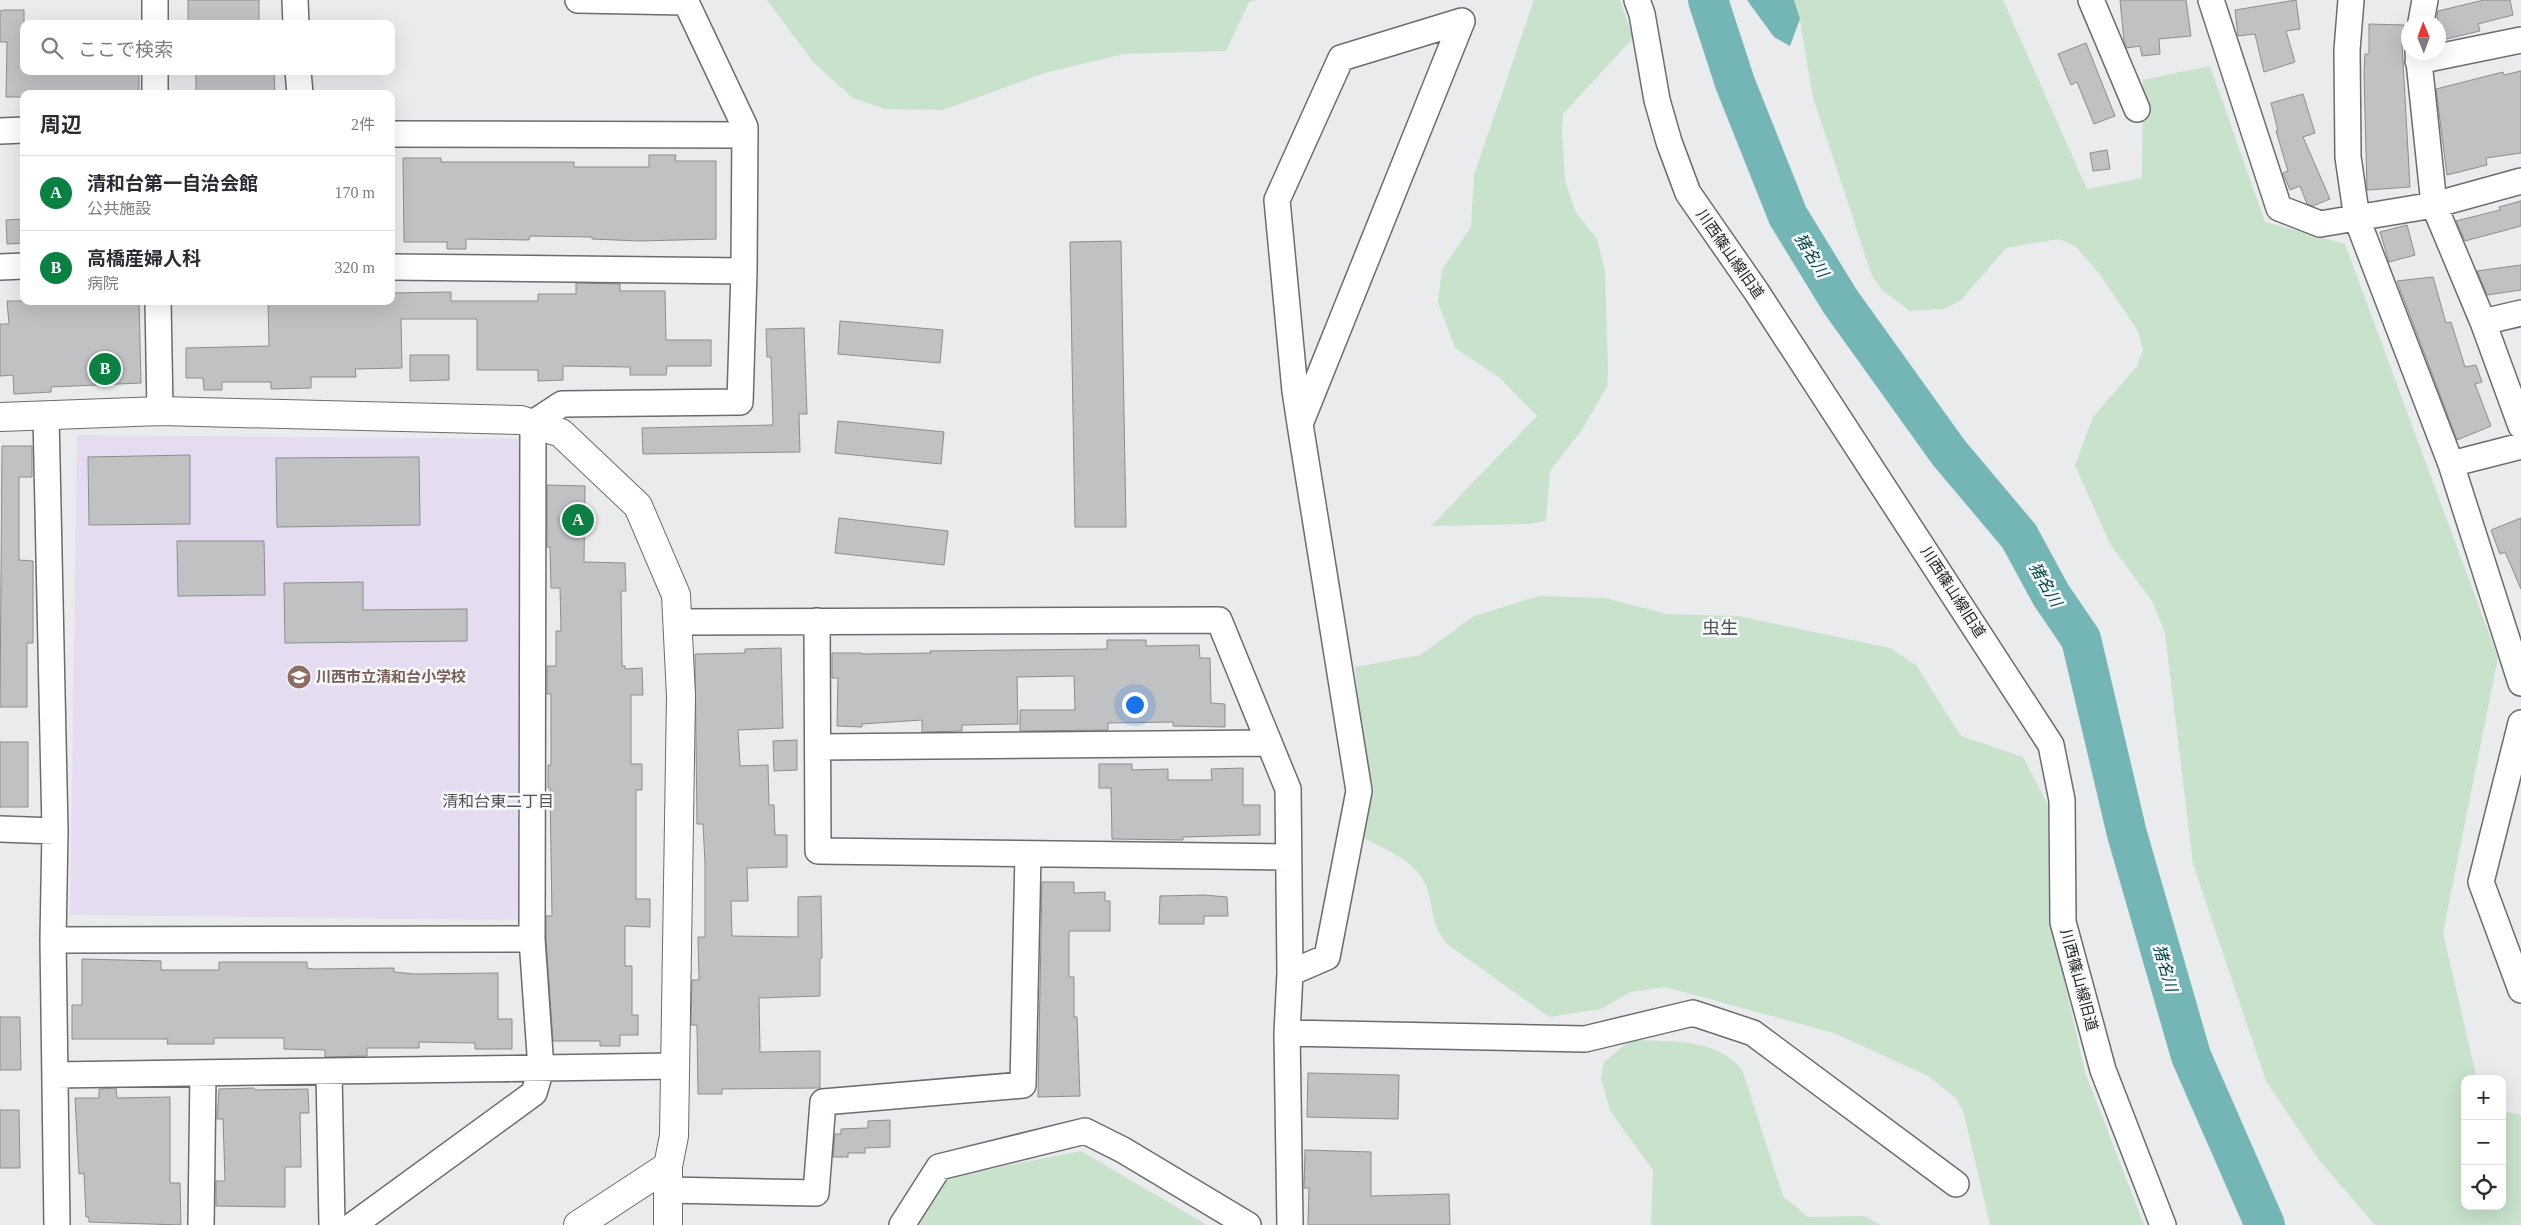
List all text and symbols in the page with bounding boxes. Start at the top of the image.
north arrow [2401,15,2446,60]
search box [20,20,395,75]
icon: search [38,34,66,62]
text: ここで検索 [78,39,173,60]
text: 周辺 [40,113,82,137]
text: 2件 [351,116,375,133]
text: 清和台第一自治会館 [87,173,258,194]
text: A [50,184,62,201]
text: 170 m [335,184,375,201]
text: 公共施設 [87,200,151,217]
street label: 川西篠山線旧道 [1693,206,1767,302]
water label: 猪名川 [1792,230,1833,282]
text: 高橋産婦人科 [87,248,201,269]
text: B [51,259,61,276]
text: 320 m [335,259,375,276]
text: 病院 [87,275,119,292]
pin: B [89,350,121,388]
pin: A [562,501,594,539]
street label: 川西篠山線旧道 [1918,544,1988,640]
water label: 猪名川 [2026,559,2066,611]
district label: 虫生 [1702,618,1738,638]
school or university icon: 川西市立清和台小学校 [286,664,312,690]
place label: 川西市立清和台小学校 [316,669,466,685]
your location [1122,692,1148,718]
district label: 清和台東二丁目 [442,793,554,810]
street label: 川西篠山線旧道 [2058,927,2100,1033]
water label: 猪名川 [2151,943,2181,995]
map controls [2461,1075,2506,1210]
button: + [2461,1075,2506,1120]
button: − [2461,1120,2506,1165]
button: locate [2461,1165,2506,1210]

